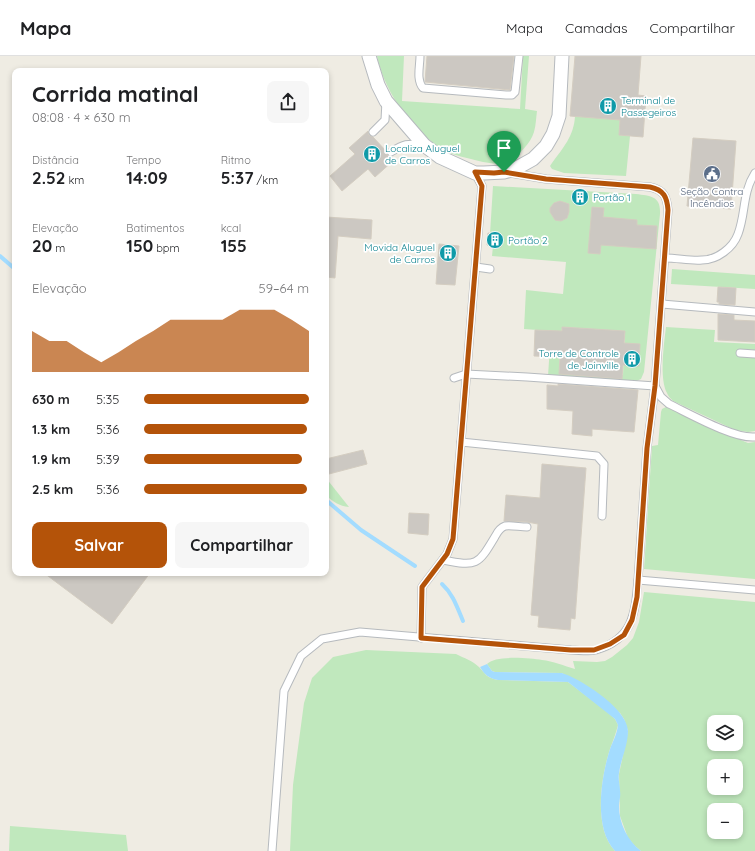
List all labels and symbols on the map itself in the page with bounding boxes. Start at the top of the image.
place label: Terminal de Passegeiros [621,94,676,119]
building icon: Terminal de Passegeiros [598,96,618,116]
pin [487,131,521,172]
place label: Localiza Aluguel de Carros [385,142,460,167]
building icon: Localiza Aluguel de Carros [362,144,382,164]
public building icon: Seção Contra Incêndios [702,164,722,184]
place label: Seção Contra Incêndios [681,185,743,210]
building icon: Portão 1 [570,187,590,207]
place label: Portão 1 [593,191,631,204]
building icon: Portão 2 [485,230,505,250]
place label: Portão 2 [508,234,548,247]
place label: Movida Aluguel de Carros [364,241,435,266]
building icon: Movida Aluguel de Carros [438,243,458,263]
place label: Torre de Controle de Joinville [539,347,619,372]
building icon: Torre de Controle de Joinville [622,349,642,369]

